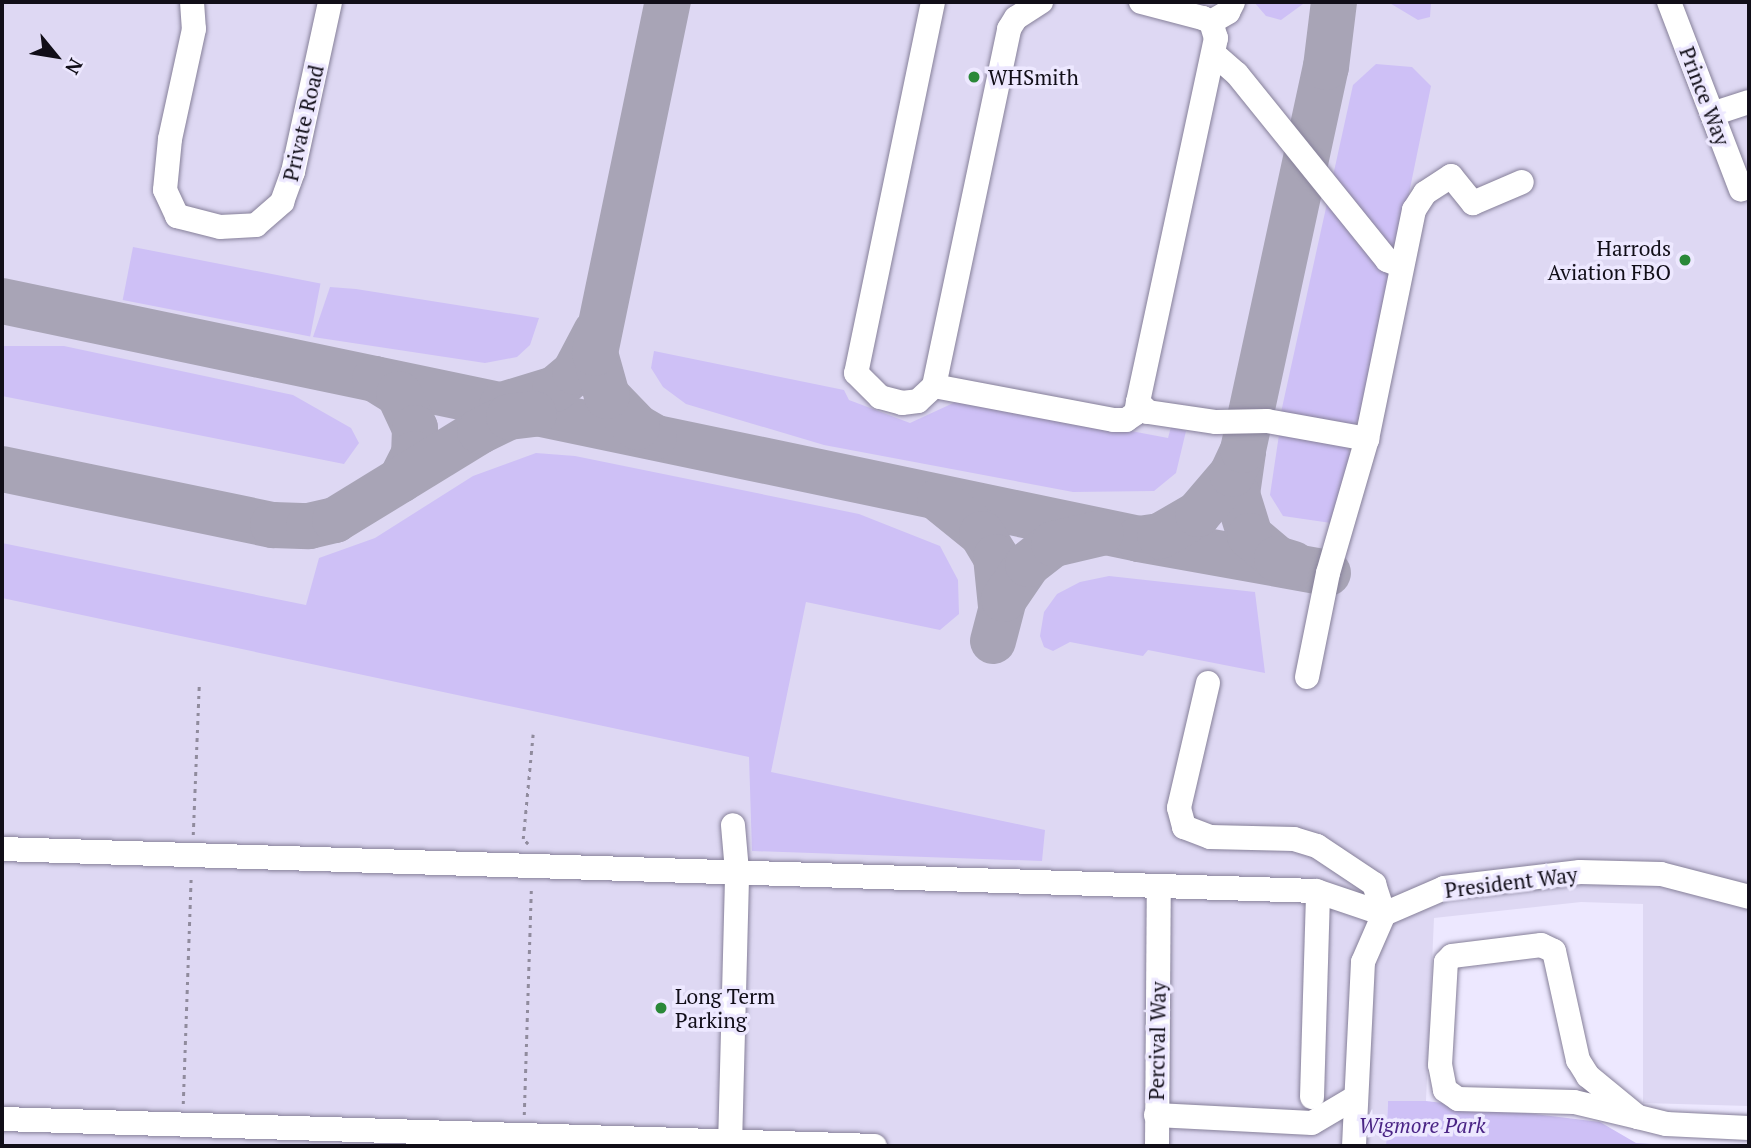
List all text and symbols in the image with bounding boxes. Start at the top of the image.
north arrow [21,21,91,91]
street label: Prince Way [1675,43,1735,149]
text: N [60,54,89,79]
street label: Private Road [277,62,329,184]
place label: WHSmith [988,64,1079,90]
marker: WHSmith [966,69,982,85]
place label: Harrods Aviation FBO [1547,235,1671,285]
marker: Harrods Aviation FBO [1677,252,1693,268]
street label: President Way [1443,861,1579,903]
street label: Percival Way [1143,981,1171,1101]
place label: Long Term Parking [675,983,775,1033]
marker: Long Term Parking [653,1000,669,1016]
park label: Wigmore Park [1358,1112,1486,1138]

